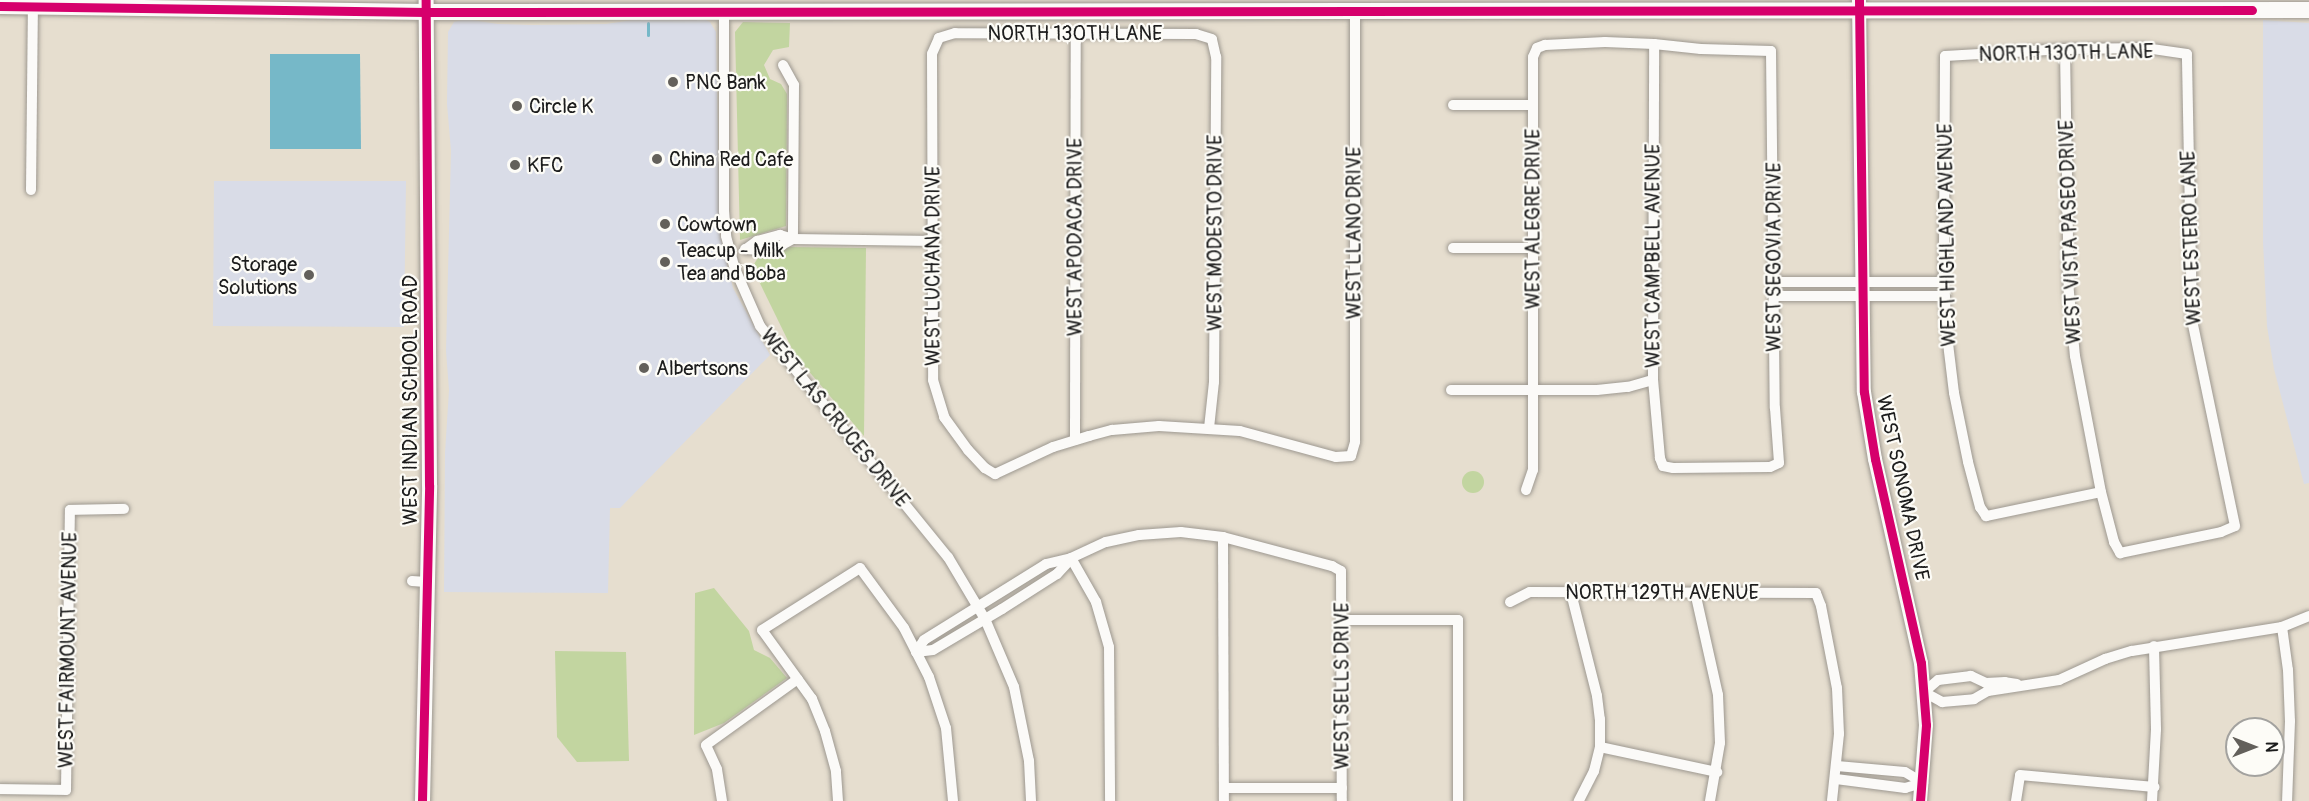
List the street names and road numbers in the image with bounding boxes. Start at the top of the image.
street label: NORTH 130TH LANE [988,21,1162,45]
street label: NORTH 130TH LANE [1978,39,2154,67]
street label: WEST VISTA PASEO DRIVE [2054,119,2086,345]
street label: WEST HIGHLAND AVENUE [1933,123,1961,347]
street label: WEST ALEGRE DRIVE [1521,129,1545,309]
street label: WEST MODESTO DRIVE [1203,135,1227,331]
street label: WEST APODACA DRIVE [1063,138,1087,336]
street label: WEST CAMPBELL AVENUE [1641,144,1665,368]
street label: WEST LLANO DRIVE [1342,147,1366,319]
street label: WEST ESTERO LANE [2176,150,2206,326]
street label: WEST SEGOVIA DRIVE [1762,162,1786,352]
street label: WEST LUCHANA DRIVE [921,166,945,366]
street label: WEST INDIAN SCHOOL ROAD [398,275,422,525]
street label: WEST LAS CRUCES DRIVE [756,324,914,512]
street label: WEST SONOMA DRIVE [1872,393,1934,583]
street label: WEST FAIRMOUNT AVENUE [54,532,82,768]
street label: NORTH 129TH AVENUE [1565,580,1759,604]
street label: WEST SELLS DRIVE [1330,602,1354,770]

